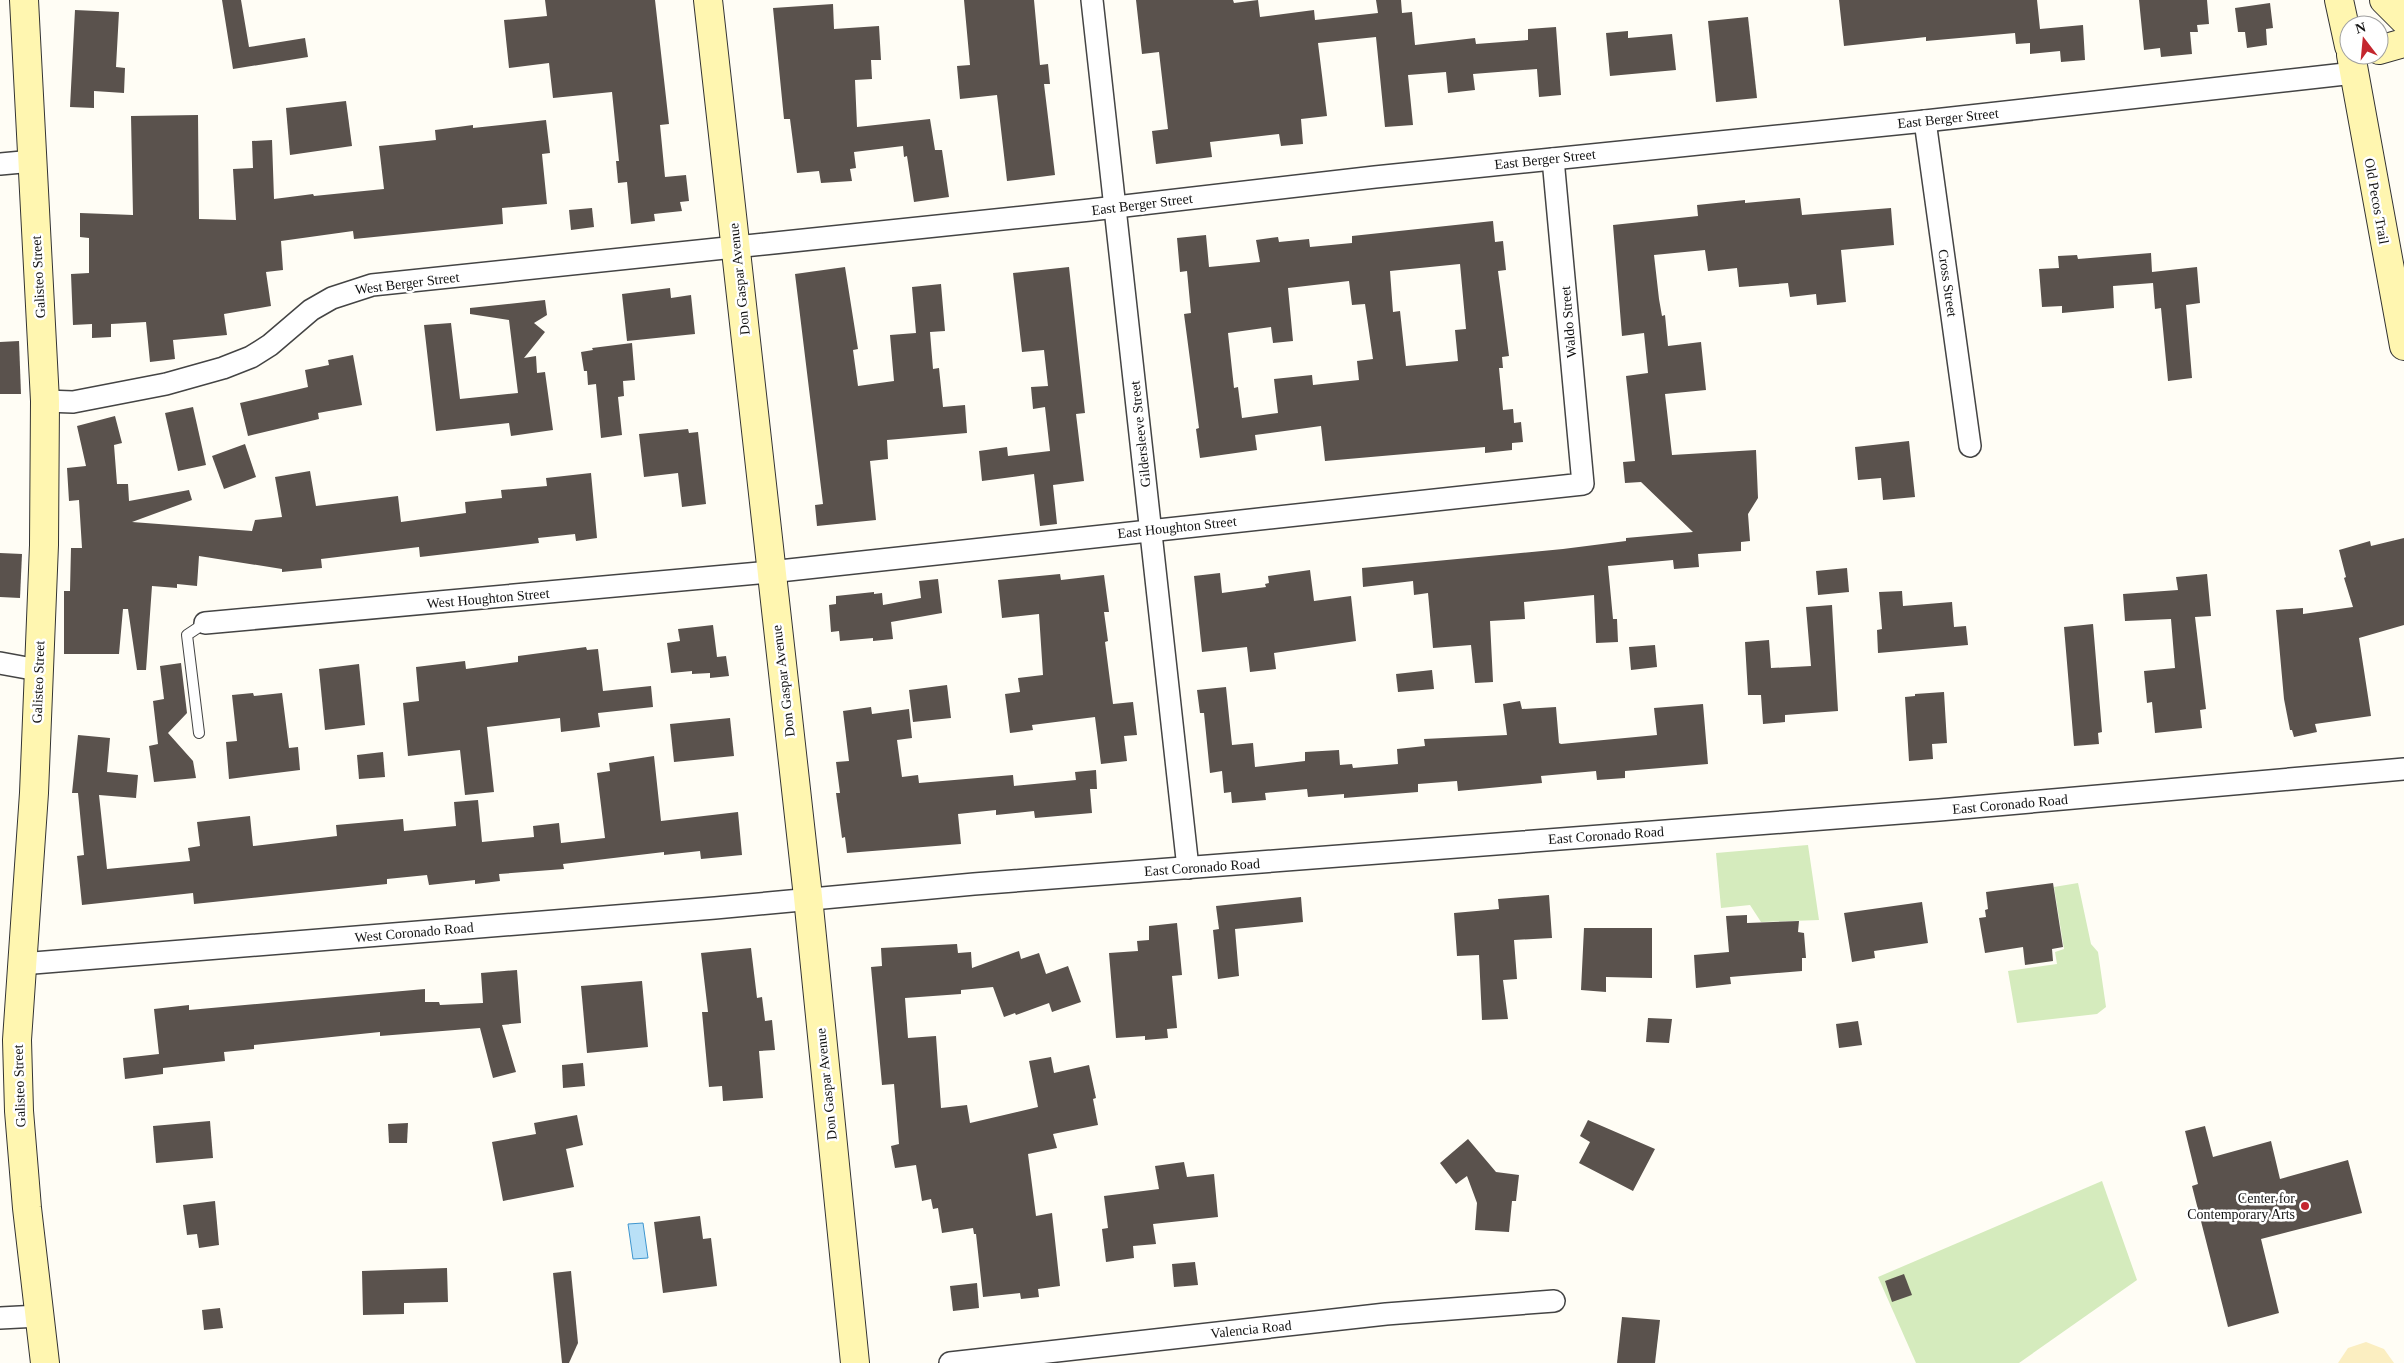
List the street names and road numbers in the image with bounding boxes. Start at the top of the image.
street label: East Berger Street [1897,106,1999,131]
street label: East Berger Street [1494,147,1596,172]
street label: Old Pecos Trail [2362,157,2391,245]
street label: East Berger Street [1091,191,1193,218]
street label: Don Gaspar Avenue [726,222,753,336]
street label: Galisteo Street [29,235,48,319]
street label: Cross Street [1935,248,1960,318]
street label: West Berger Street [354,270,460,297]
street label: Waldo Street [1558,285,1579,359]
street label: Gildersleeve Street [1127,380,1154,488]
street label: East Houghton Street [1117,514,1237,541]
street label: West Houghton Street [426,586,550,611]
street label: Don Gaspar Avenue [769,624,798,738]
street label: Galisteo Street [30,640,47,724]
street label: East Coronado Road [1952,792,2068,817]
street label: East Coronado Road [1548,824,1664,847]
street label: East Coronado Road [1144,856,1260,879]
street label: West Coronado Road [354,920,474,945]
street label: Don Gaspar Avenue [813,1027,840,1141]
street label: Galisteo Street [11,1044,28,1128]
street label: Valencia Road [1210,1318,1292,1341]

